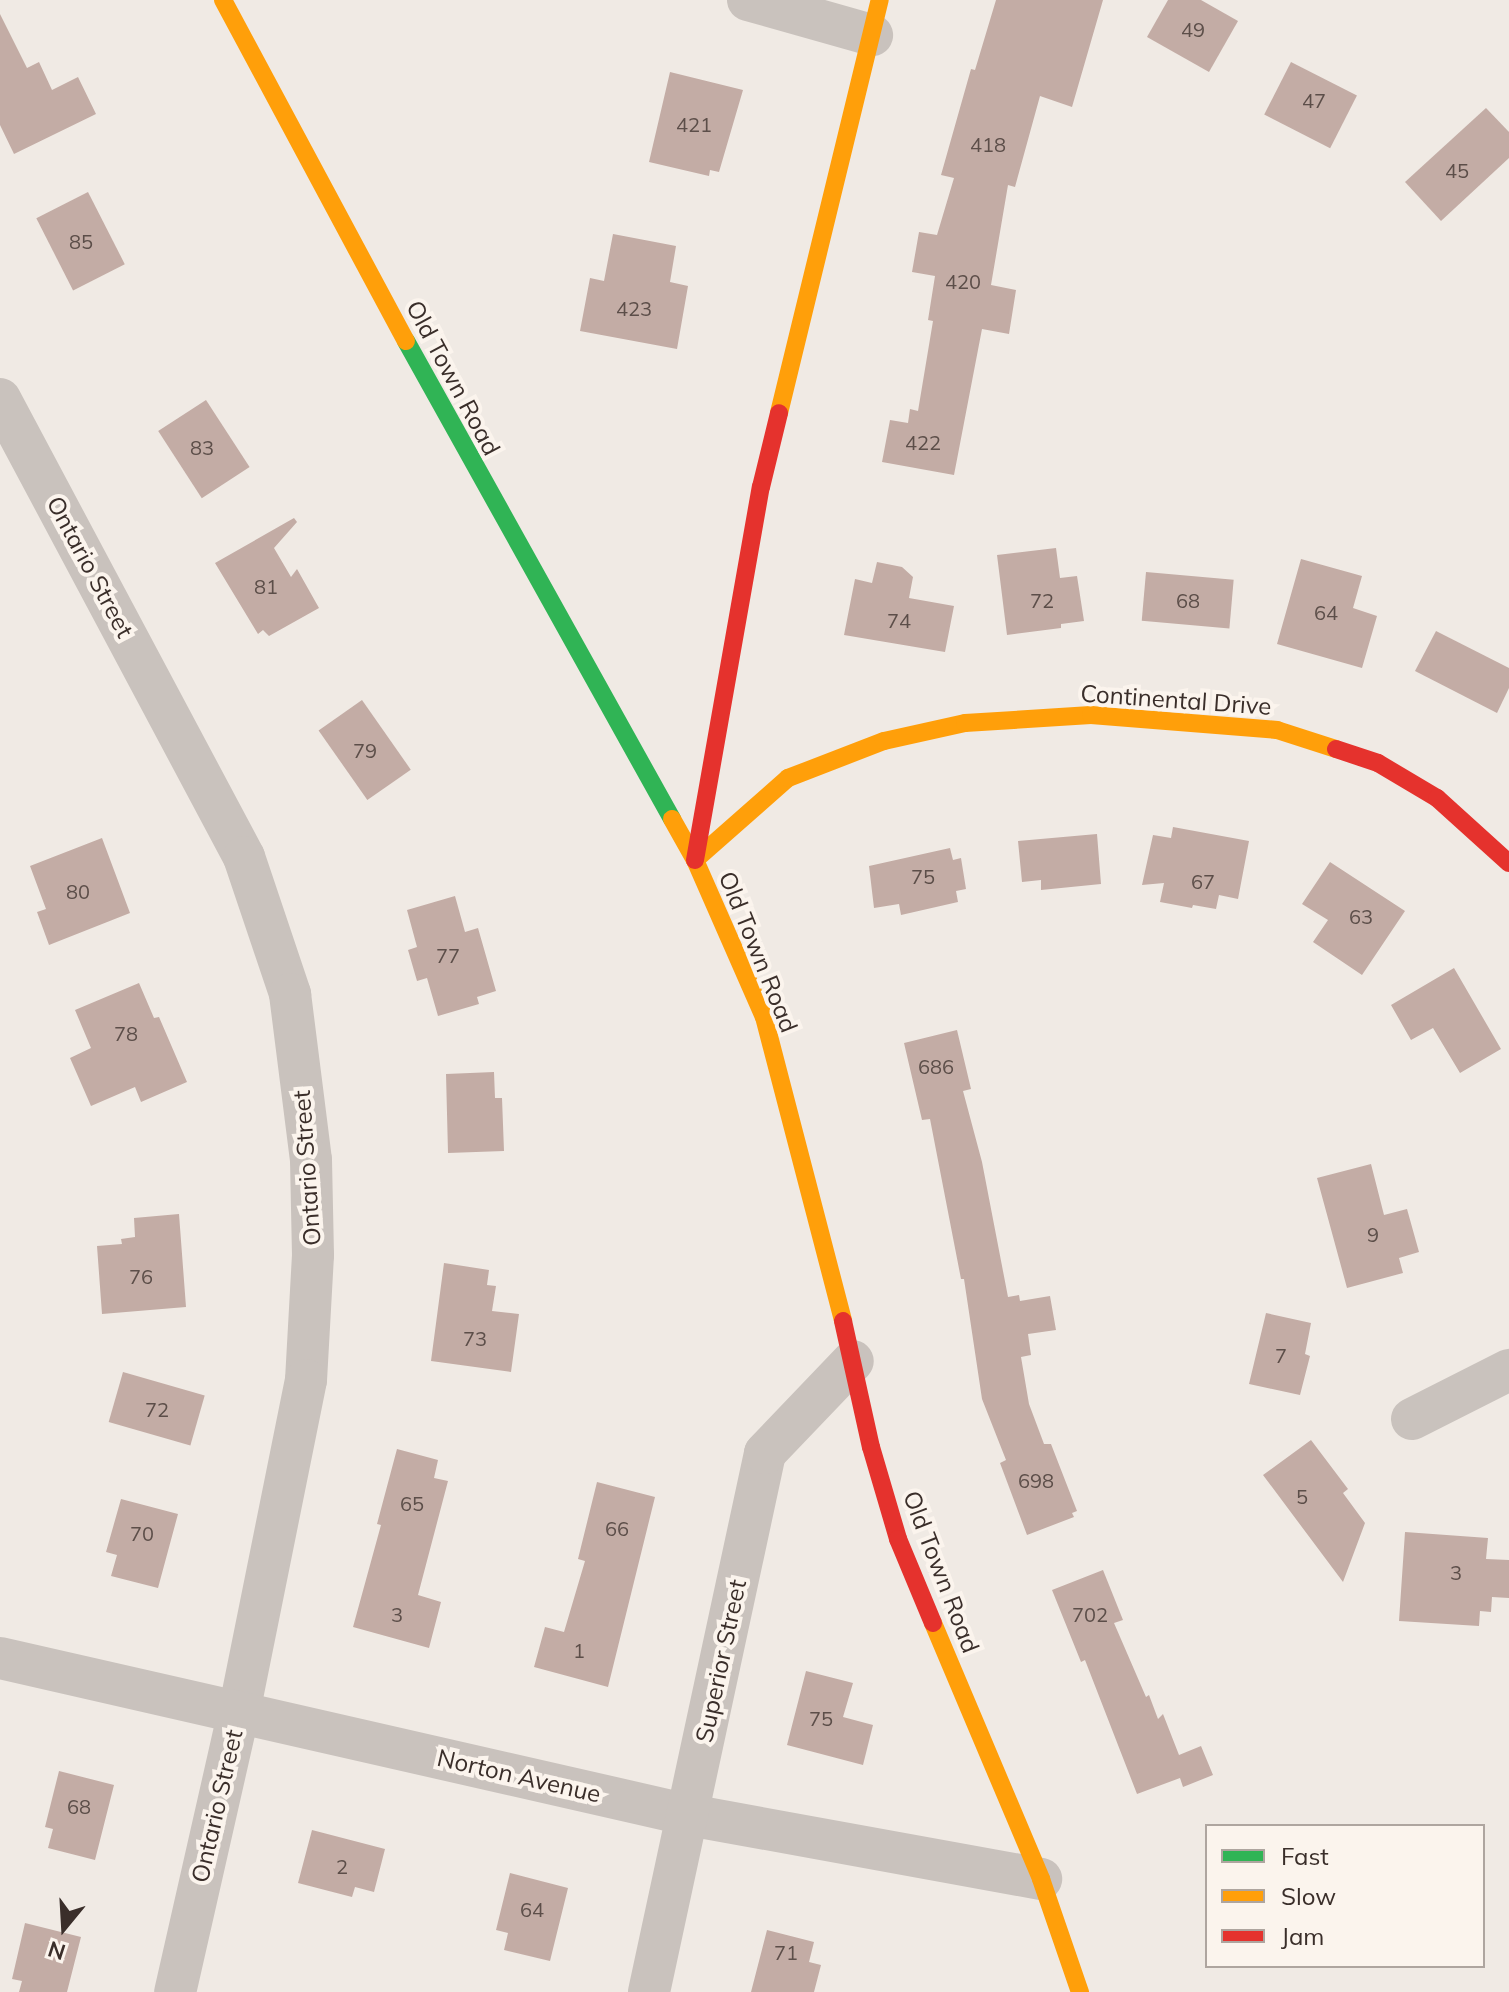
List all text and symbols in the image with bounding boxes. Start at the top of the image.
house number: 49 [1181,17,1205,41]
house number: 47 [1302,88,1326,112]
house number: 421 [676,112,712,136]
house number: 418 [970,132,1006,156]
house number: 45 [1445,158,1469,182]
house number: 85 [69,229,93,253]
house number: 420 [945,269,981,293]
street label: Old Town Road [400,296,506,460]
house number: 423 [616,296,652,320]
house number: 422 [905,430,941,454]
house number: 83 [190,435,214,459]
street label: Ontario Street [41,491,139,643]
house number: 81 [254,574,278,598]
house number: 72 [1030,588,1054,612]
house number: 68 [1176,588,1200,612]
house number: 64 [1314,600,1338,624]
house number: 74 [887,608,911,632]
street label: Continental Drive [1080,679,1272,721]
house number: 79 [353,738,377,762]
house number: 75 [911,864,935,888]
street label: Old Town Road [713,867,803,1037]
house number: 67 [1191,869,1215,893]
house number: 80 [66,879,90,903]
house number: 63 [1349,904,1373,928]
house number: 77 [436,943,460,967]
house number: 78 [114,1021,138,1045]
house number: 686 [918,1054,954,1078]
street label: Ontario Street [287,1089,327,1247]
house number: 9 [1367,1222,1379,1246]
house number: 76 [129,1264,153,1288]
house number: 73 [463,1326,487,1350]
house number: 7 [1275,1343,1287,1367]
house number: 72 [145,1397,169,1421]
house number: 698 [1018,1468,1054,1492]
house number: 5 [1296,1484,1308,1508]
street label: Old Town Road [897,1487,985,1657]
house number: 65 [400,1491,424,1515]
house number: 66 [605,1516,629,1540]
house number: 70 [130,1521,154,1545]
house number: 3 [1450,1560,1462,1584]
street label: Superior Street [690,1577,752,1745]
house number: 3 [391,1602,403,1626]
house number: 702 [1072,1602,1108,1626]
house number: 1 [573,1638,585,1662]
house number: 75 [809,1706,833,1730]
street label: Ontario Street [185,1727,249,1885]
street label: Norton Avenue [434,1743,604,1809]
house number: 68 [67,1794,91,1818]
legend [1205,1824,1485,1968]
text: Fast [1281,1841,1329,1871]
house number: 2 [336,1854,348,1878]
text: Slow [1281,1881,1336,1911]
north arrow [24,1888,104,1968]
house number: 64 [520,1897,544,1921]
text: Jam [1281,1921,1324,1951]
text: N [44,1935,69,1967]
house number: 71 [774,1940,798,1964]

